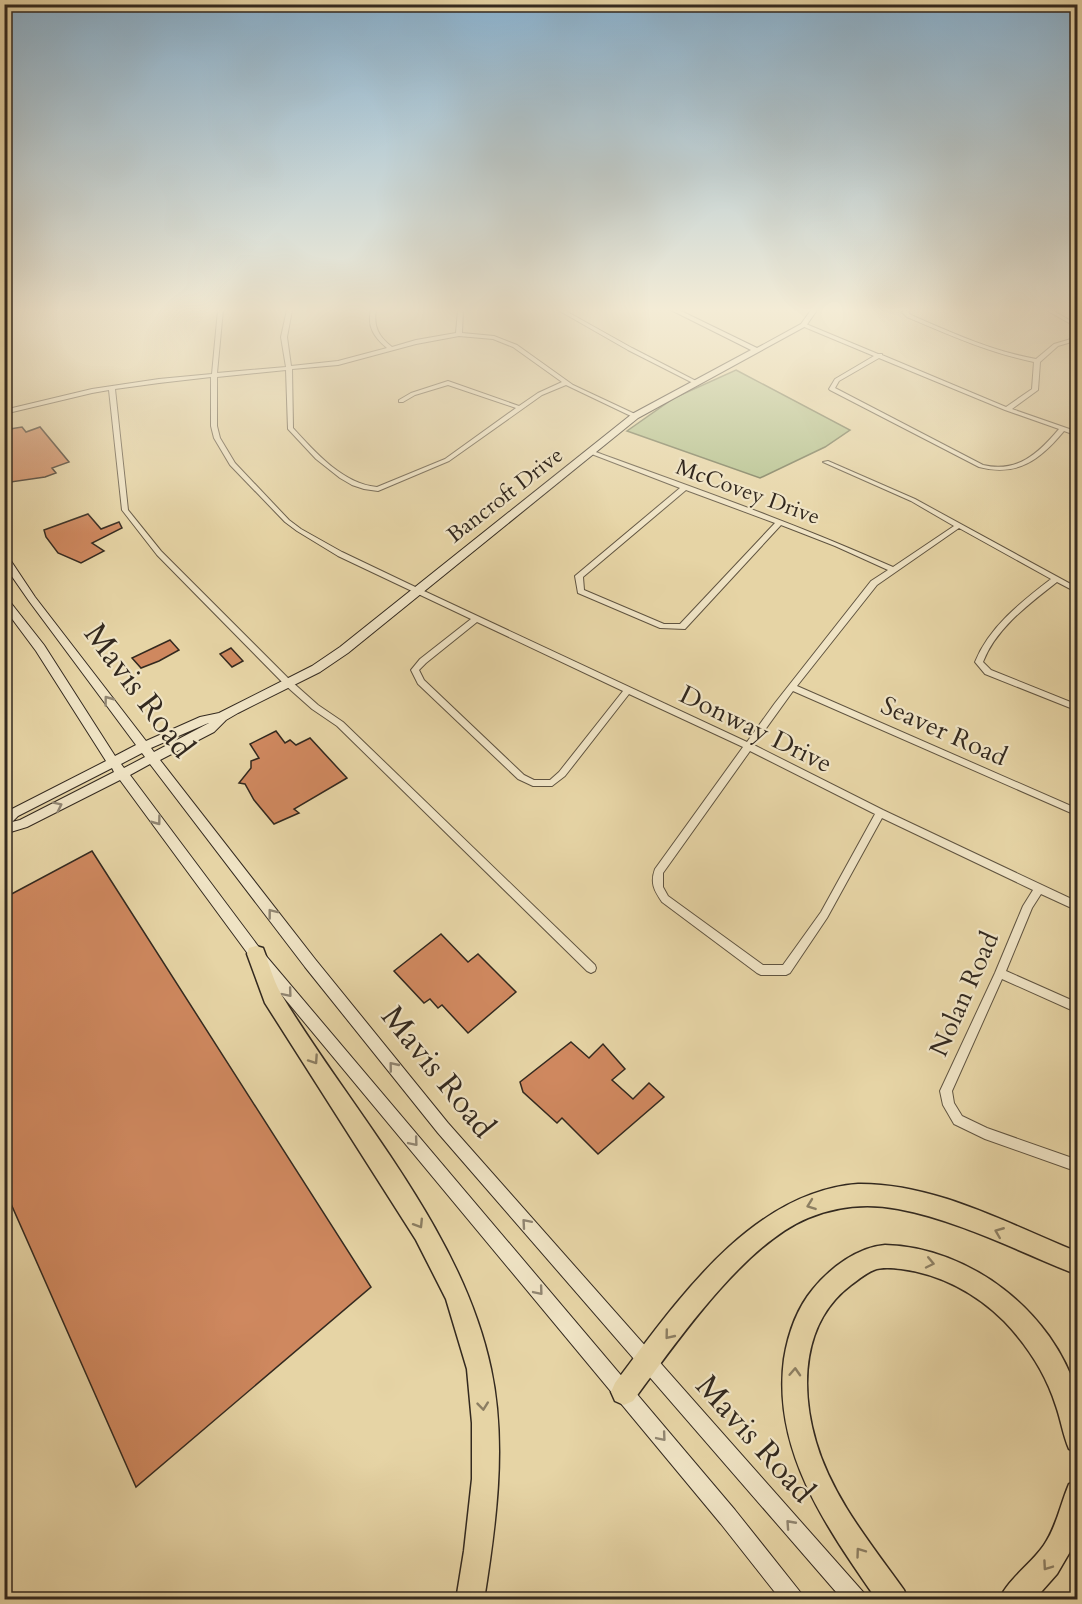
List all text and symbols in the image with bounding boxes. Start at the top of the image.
street label: Bancroft Drive [441,440,569,550]
street label: McCovey Drive [672,452,824,532]
street label: Mavis Road [74,614,204,768]
street label: Donway Drive [674,677,838,781]
street label: Seaver Road [875,688,1013,774]
one-way arrow [104,696,115,707]
one-way arrow [52,802,63,814]
one-way arrow [150,815,161,826]
one-way arrow [268,909,279,920]
street label: Nolan Road [921,926,1007,1062]
one-way arrow [281,986,292,997]
street label: Mavis Road [371,996,505,1148]
one-way arrow [307,1054,318,1065]
one-way arrow [389,1062,400,1073]
one-way arrow [407,1135,418,1146]
one-way arrow [806,1198,817,1211]
one-way arrow [412,1218,424,1228]
one-way arrow [522,1219,533,1230]
one-way arrow [994,1227,1005,1239]
one-way arrow [924,1256,934,1269]
one-way arrow [532,1284,543,1295]
one-way arrow [665,1328,676,1339]
street label: Mavis Road [686,1365,824,1513]
one-way arrow [789,1368,802,1377]
one-way arrow [476,1402,489,1411]
one-way arrow [654,1430,665,1441]
one-way arrow [786,1520,797,1531]
one-way arrow [856,1547,867,1558]
one-way arrow [1043,1559,1054,1570]

